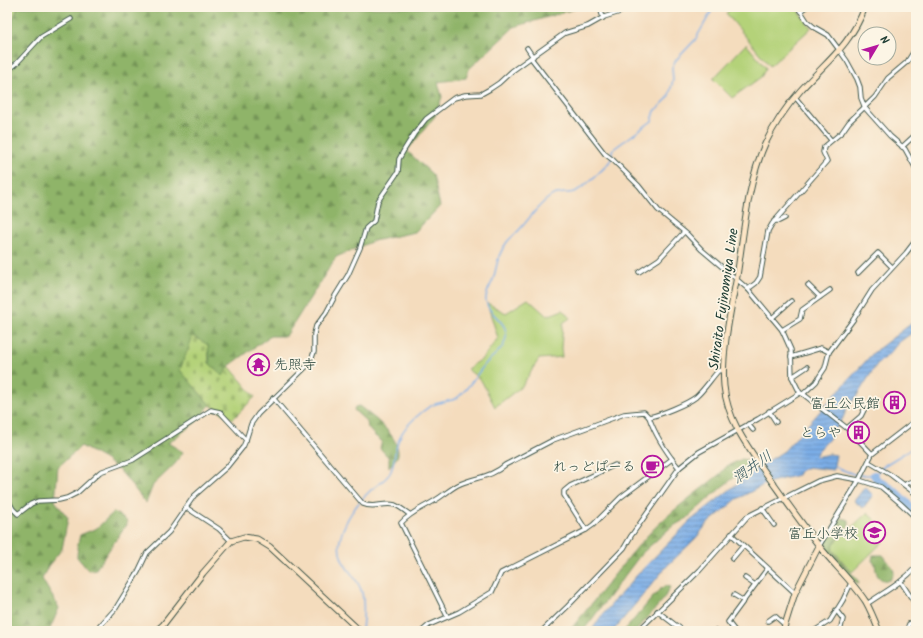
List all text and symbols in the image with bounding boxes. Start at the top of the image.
north arrow [857,26,897,66]
text: N [875,32,893,49]
street label: Shiraito Fujinomiya Line [703,226,745,371]
temple icon: 先照寺 [245,351,271,377]
place label: 先照寺 [274,354,316,376]
building icon: 富丘公民館 [882,390,908,416]
place label: 富丘公民館 [810,393,880,415]
building icon: とらや [845,419,871,445]
place label: とらや [800,422,842,444]
water label: 潤井川 [727,445,778,491]
cafe icon: れっどぱーる [639,453,665,479]
place label: れっどぱーる [553,456,636,478]
school or university icon: 富丘小学校 [861,520,887,546]
place label: 富丘小学校 [788,523,858,545]

